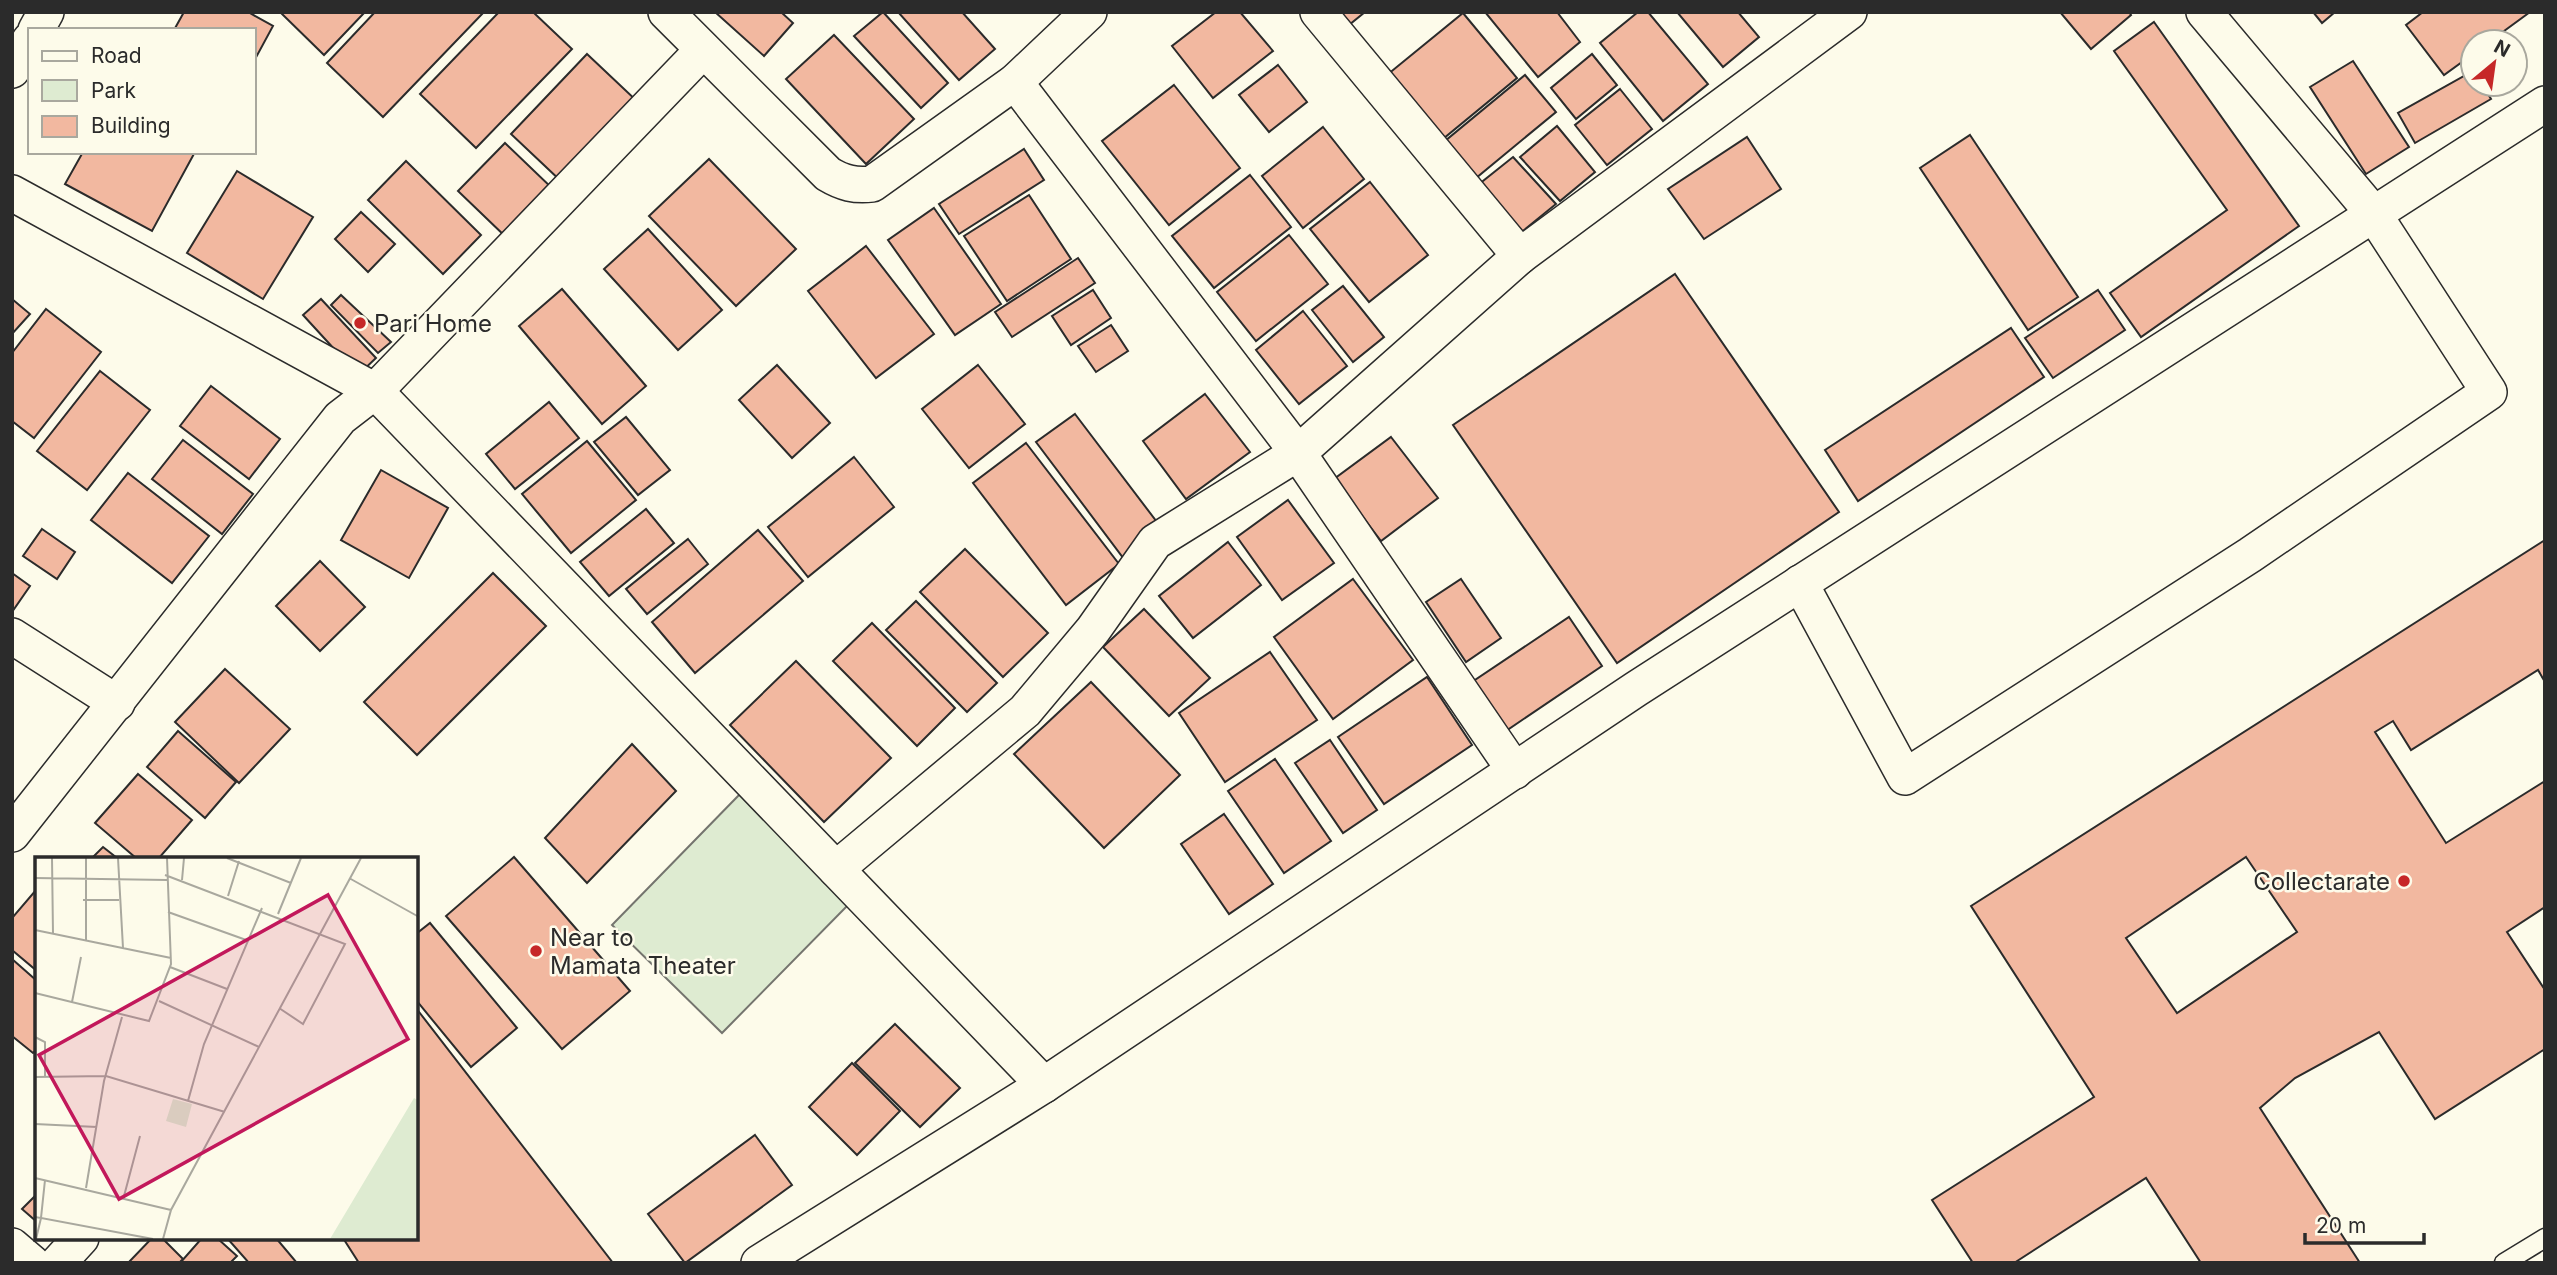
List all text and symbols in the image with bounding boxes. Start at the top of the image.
legend [28,28,256,154]
north arrow [2459,28,2529,98]
text: N [2490,35,2514,62]
text: Road [91,43,142,68]
text: Park [91,78,136,103]
text: Building [91,113,171,138]
place label: Pari Home [374,309,492,338]
marker: Pari Home [352,315,368,331]
inset map [35,857,418,1240]
place label: Collectarate [2253,867,2390,896]
marker: Collectarate [2396,873,2412,889]
place label: Near to Mamata Theater [550,923,736,980]
marker: Near to Mamata Theater [528,943,544,959]
scale bar [2305,1202,2424,1246]
text: 20 m [2316,1213,2366,1238]

